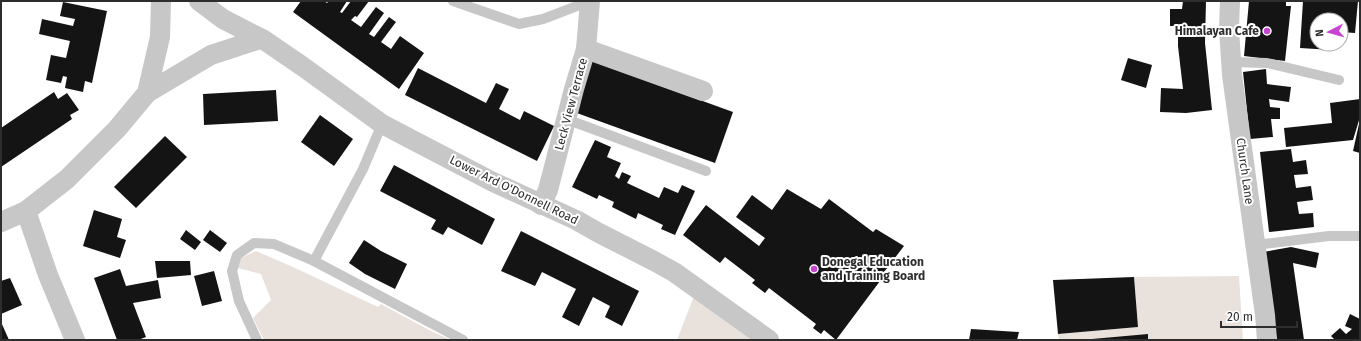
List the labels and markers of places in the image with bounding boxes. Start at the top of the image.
place label: Himalayan Cafe [1175,24,1259,38]
marker: Himalayan Cafe [1262,26,1272,36]
place label: Donegal Education and Training Board [822,255,925,283]
marker: Donegal Education and Training Board [809,264,819,274]

